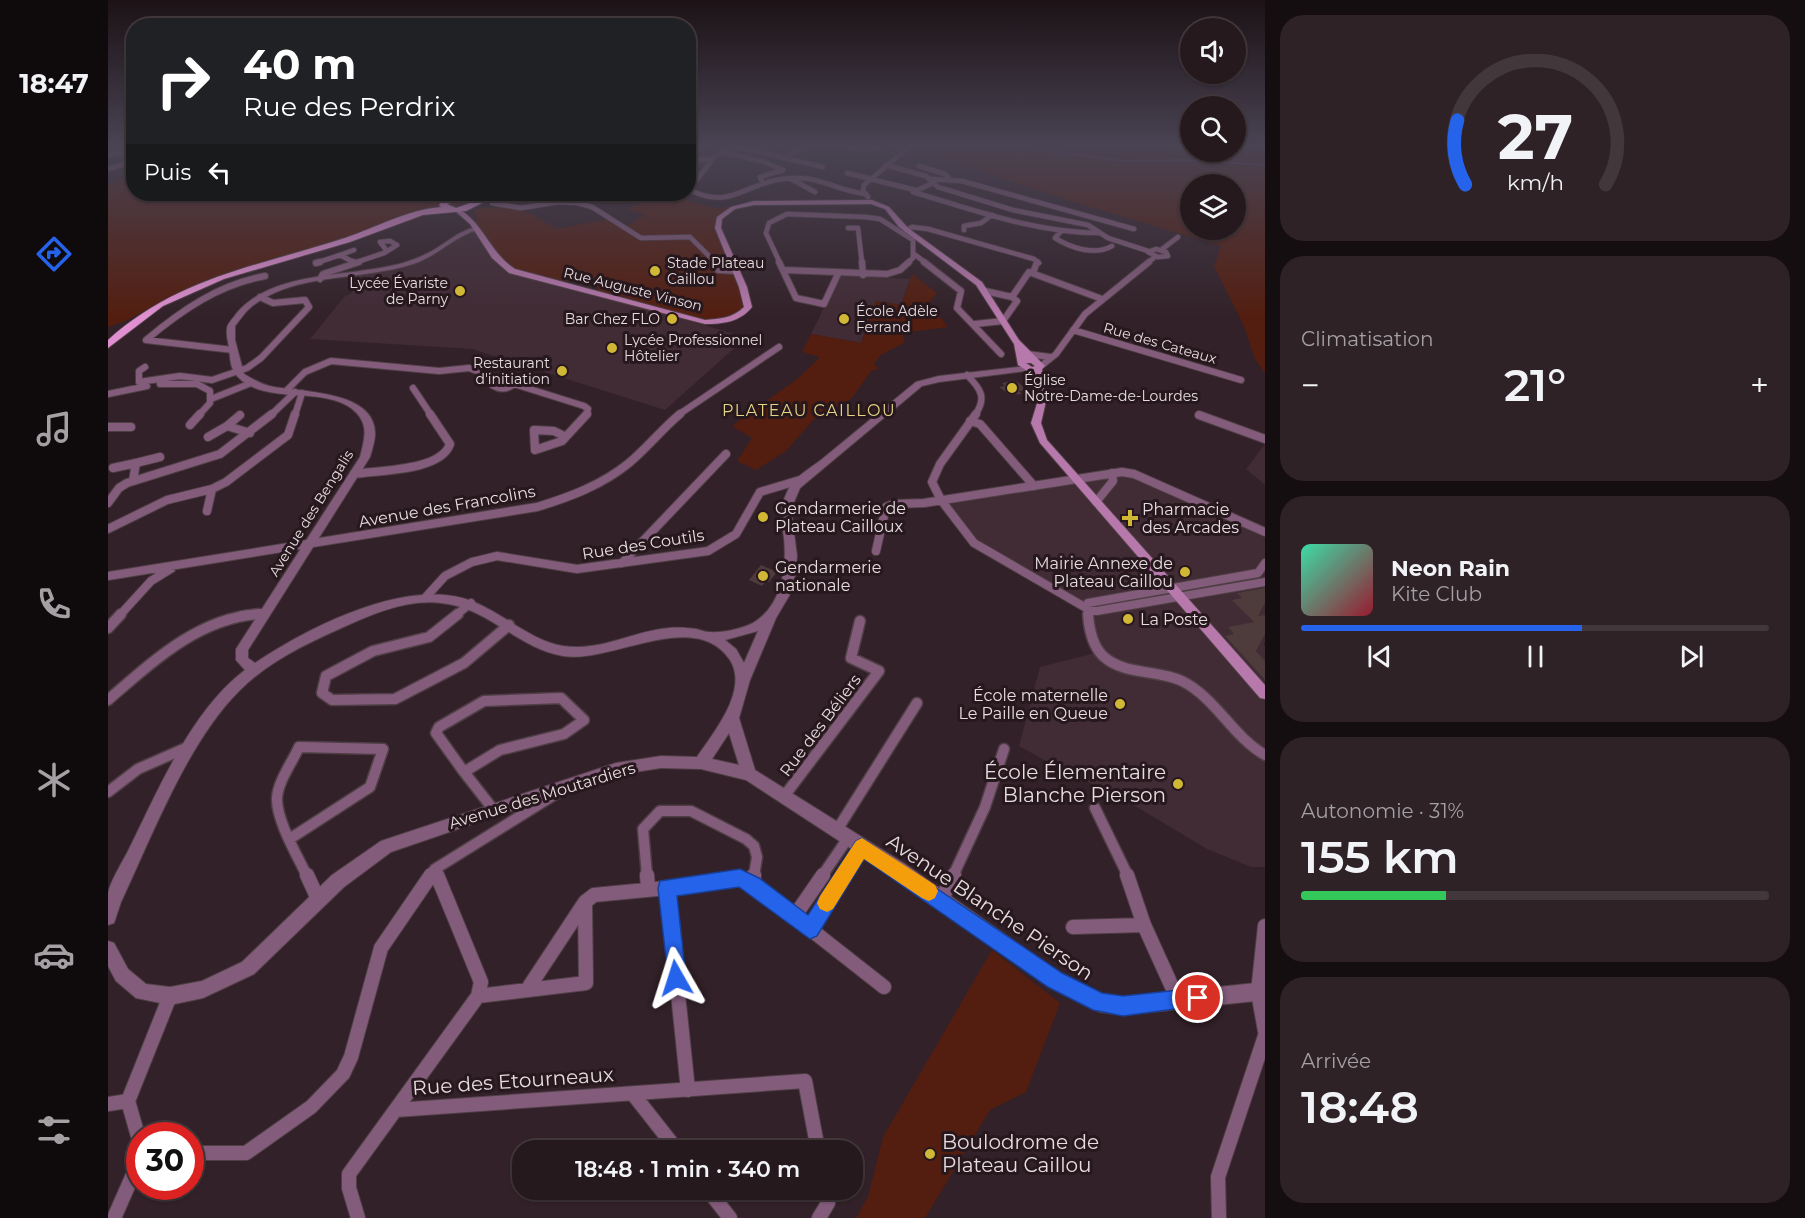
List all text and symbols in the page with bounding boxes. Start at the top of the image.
map controls [1180,18,1246,240]
button: sound [1180,18,1246,84]
text: 40 m [243,38,356,90]
icon: right [144,42,222,120]
text: 18:47 [19,67,89,100]
text: Rue des Perdrix [243,90,455,123]
button: search [1180,96,1246,162]
text: 27 [1497,99,1573,175]
icon: left [203,156,236,189]
text: Puis [144,159,191,186]
text: km/h [1506,169,1564,195]
button: layers [1180,174,1246,240]
icon: directions [33,233,75,275]
place label: Stade Plateau Caillou [667,254,764,288]
street label: Rue Auguste Vinson [562,263,704,315]
marker: Stade Plateau Caillou [648,264,662,278]
place label: Lycée Évariste de Parny [349,274,448,308]
marker: Lycée Évariste de Parny [453,284,467,298]
place label: École Adèle Ferrand [856,302,938,336]
place label: Bar Chez FLO [565,310,660,328]
marker: Bar Chez FLO [665,312,679,326]
marker: École Adèle Ferrand [837,312,851,326]
street label: Rue des Cateaux [1101,318,1219,368]
text: Climatisation [1301,327,1434,351]
place label: Lycée Professionnel Hôtelier [624,331,762,365]
marker: Lycée Professionnel Hôtelier [605,341,619,355]
place label: Restaurant d'initiation [473,354,550,388]
text: 21° [1504,357,1566,412]
marker: Restaurant d'initiation [555,364,569,378]
text: − [1301,365,1320,405]
text: + [1750,365,1769,405]
place label: Église Notre-Dame-de-Lourdes [1024,371,1198,405]
marker: Église Notre-Dame-de-Lourdes [1005,381,1019,395]
district label: PLATEAU CAILLOU [722,401,896,420]
icon: music [33,408,75,450]
street label: Avenue des Bengalis [265,446,357,580]
street label: Avenue des Francolins [357,482,537,531]
place label: Gendarmerie de Plateau Cailloux [775,499,906,536]
place label: Pharmacie des Arcades [1142,500,1239,537]
marker: Gendarmerie de Plateau Cailloux [756,510,770,524]
marker: Pharmacie des Arcades [1123,511,1137,525]
street label: Rue des Coutils [581,525,706,564]
place label: Mairie Annexe de Plateau Caillou [1034,554,1173,591]
text: Neon Rain [1391,555,1510,582]
place label: Gendarmerie nationale [775,558,881,595]
marker: Mairie Annexe de Plateau Caillou [1178,565,1192,579]
marker: Gendarmerie nationale [756,569,770,583]
text: Kite Club [1391,582,1482,606]
icon: phone [33,583,75,625]
place label: La Poste [1140,610,1208,629]
marker: La Poste [1121,612,1135,626]
icon: previous [1363,640,1396,673]
icon: pause [1519,640,1552,673]
icon: next [1675,640,1708,673]
street label: Rue des Béliers [776,670,865,780]
place label: École maternelle Le Paille en Queue [958,686,1108,723]
marker: École maternelle Le Paille en Queue [1113,697,1127,711]
street label: Avenue des Moutardiers [447,758,638,833]
icon: climate [33,759,75,801]
place label: École Élementaire Blanche Pierson [984,760,1166,807]
marker: École Élementaire Blanche Pierson [1171,777,1185,791]
text: Autonomie · 31% [1301,799,1464,823]
street label: Avenue Blanche Pierson [882,829,1098,985]
text: 155 km [1301,829,1459,884]
icon: car [33,934,75,976]
position arrow [644,946,708,1010]
pin [1172,972,1223,1023]
icon: arrive [1181,981,1214,1014]
text: Arrivée [1301,1049,1371,1073]
street label: Rue des Etourneaux [412,1062,615,1100]
text: 18:48 [1301,1079,1419,1134]
icon: filters [33,1109,75,1151]
speed limit sign: 30 [126,1122,204,1200]
place label: Boulodrome de Plateau Caillou [942,1130,1099,1177]
marker: Boulodrome de Plateau Caillou [923,1147,937,1161]
text: 18:48 · 1 min · 340 m [575,1156,800,1183]

